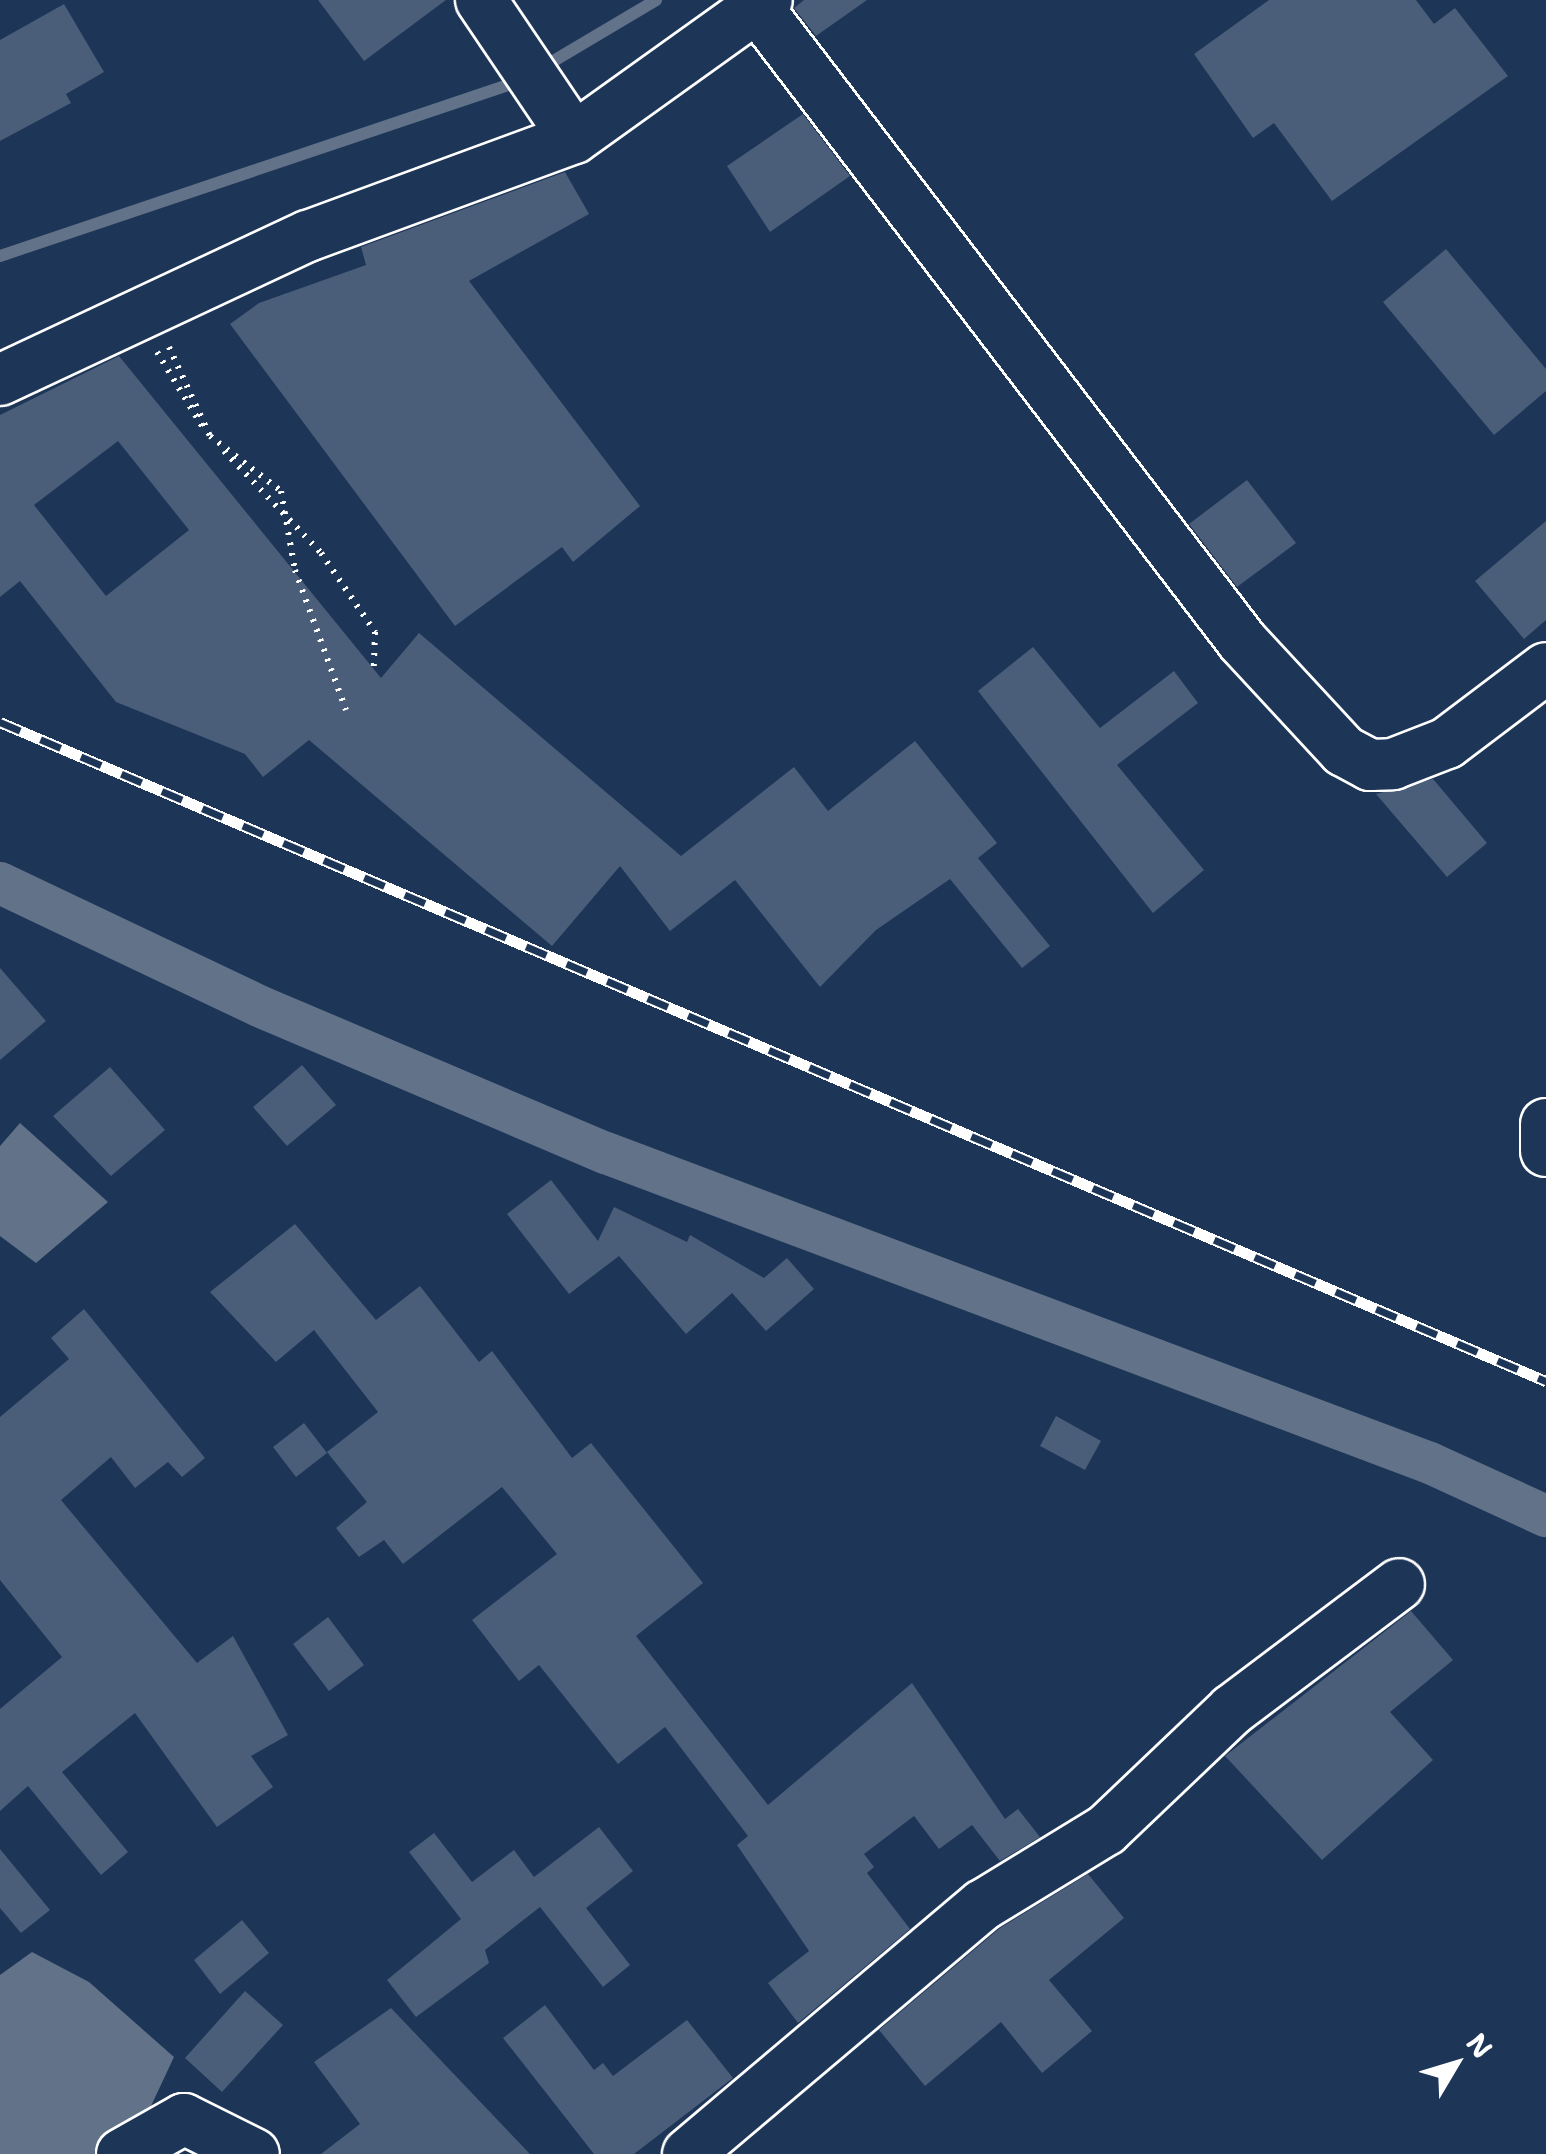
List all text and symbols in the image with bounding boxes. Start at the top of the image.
north arrow [1406,2014,1506,2114]
text: N [1458,2025,1501,2066]

